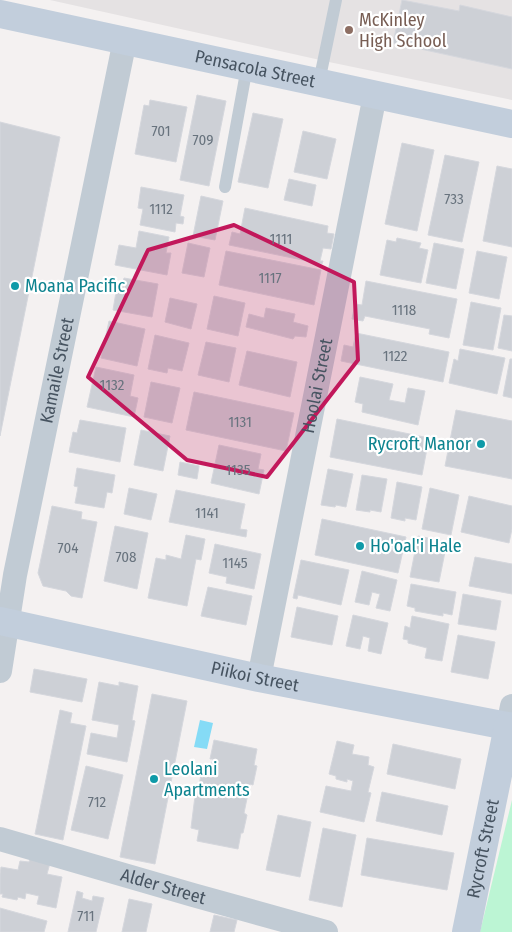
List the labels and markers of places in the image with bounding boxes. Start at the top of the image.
place label: McKinley High School [359,9,447,52]
marker: McKinley High School [343,24,355,36]
place label: Moana Pacific [25,275,125,297]
marker: Moana Pacific [9,280,21,292]
place label: Rycroft Manor [368,433,472,455]
marker: Rycroft Manor [475,438,487,450]
place label: Ho'oal'i Hale [370,535,462,557]
marker: Ho'oal'i Hale [354,540,366,552]
place label: Leolani Apartments [164,758,250,801]
marker: Leolani Apartments [148,773,160,785]

